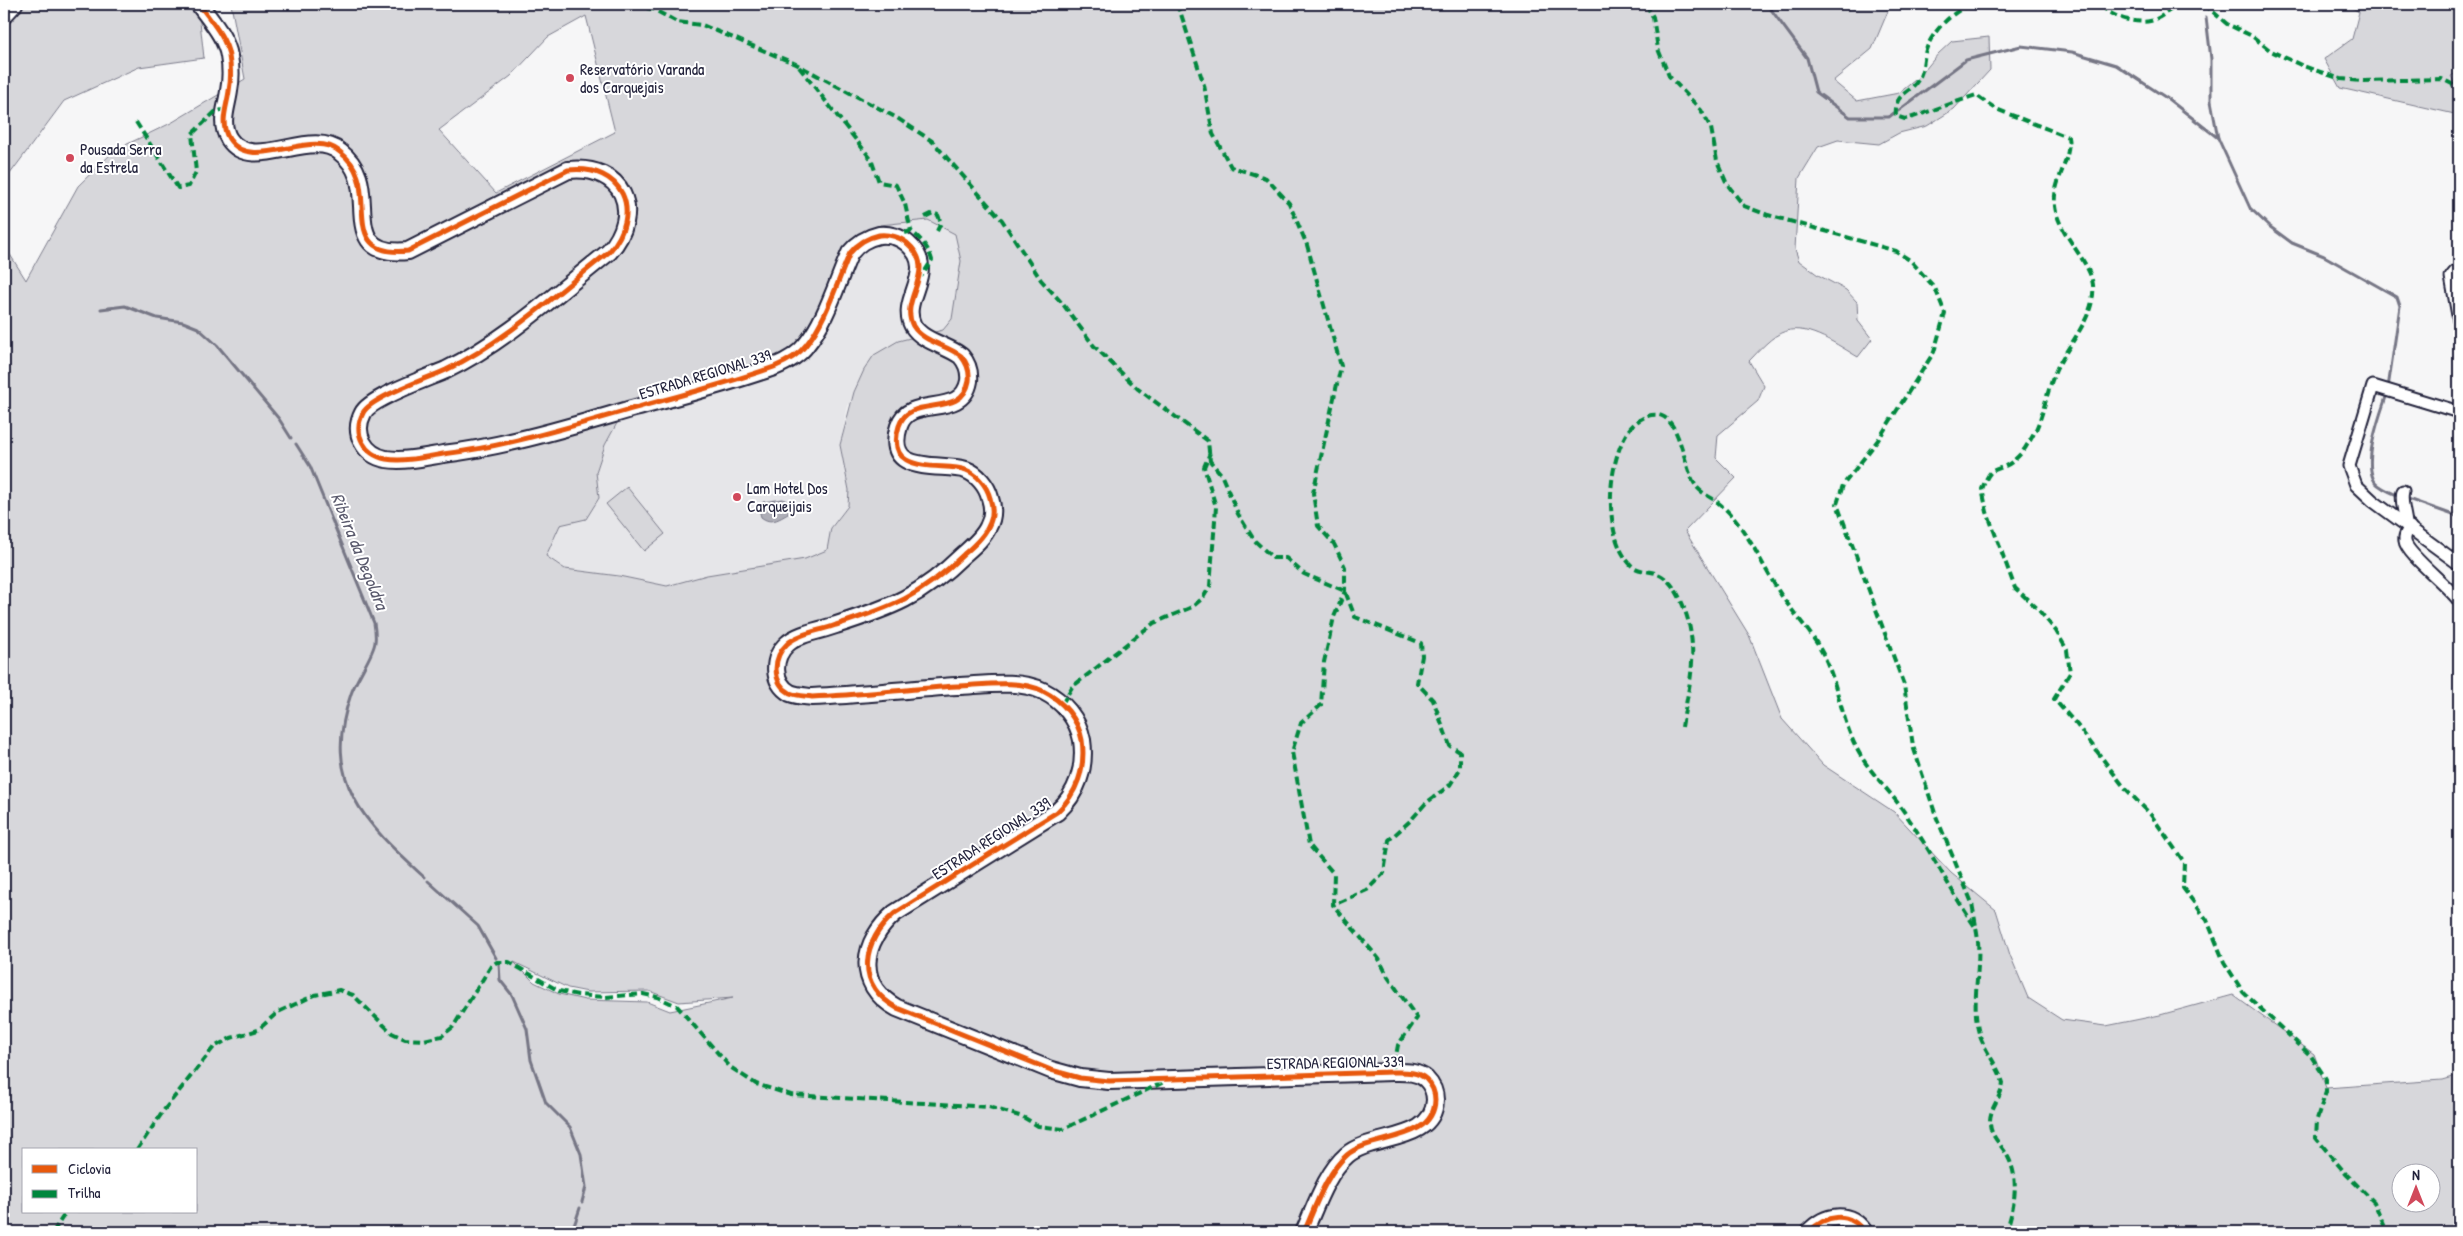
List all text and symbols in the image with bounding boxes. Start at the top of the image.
place label: Reservatório Varanda dos Carquejais [580,58,704,98]
marker: Reservatório Varanda dos Carquejais [564,72,576,84]
place label: Pousada Serra da Estrela [80,138,161,178]
marker: Pousada Serra da Estrela [64,152,76,164]
street label: ESTRADA REGIONAL 339 [636,343,774,405]
place label: Lam Hotel Dos Carqueijais [747,477,828,517]
water label: Ribeira da Degoldra [325,489,396,615]
marker: Lam Hotel Dos Carqueijais [731,491,743,503]
street label: ESTRADA REGIONAL 339 [928,791,1054,885]
street label: ESTRADA REGIONAL 339 [1266,1050,1404,1074]
legend [22,1148,198,1214]
text: Ciclovia [68,1158,111,1179]
north arrow [2390,1164,2440,1214]
text: N [2412,1165,2420,1184]
text: Trilha [68,1182,100,1203]

